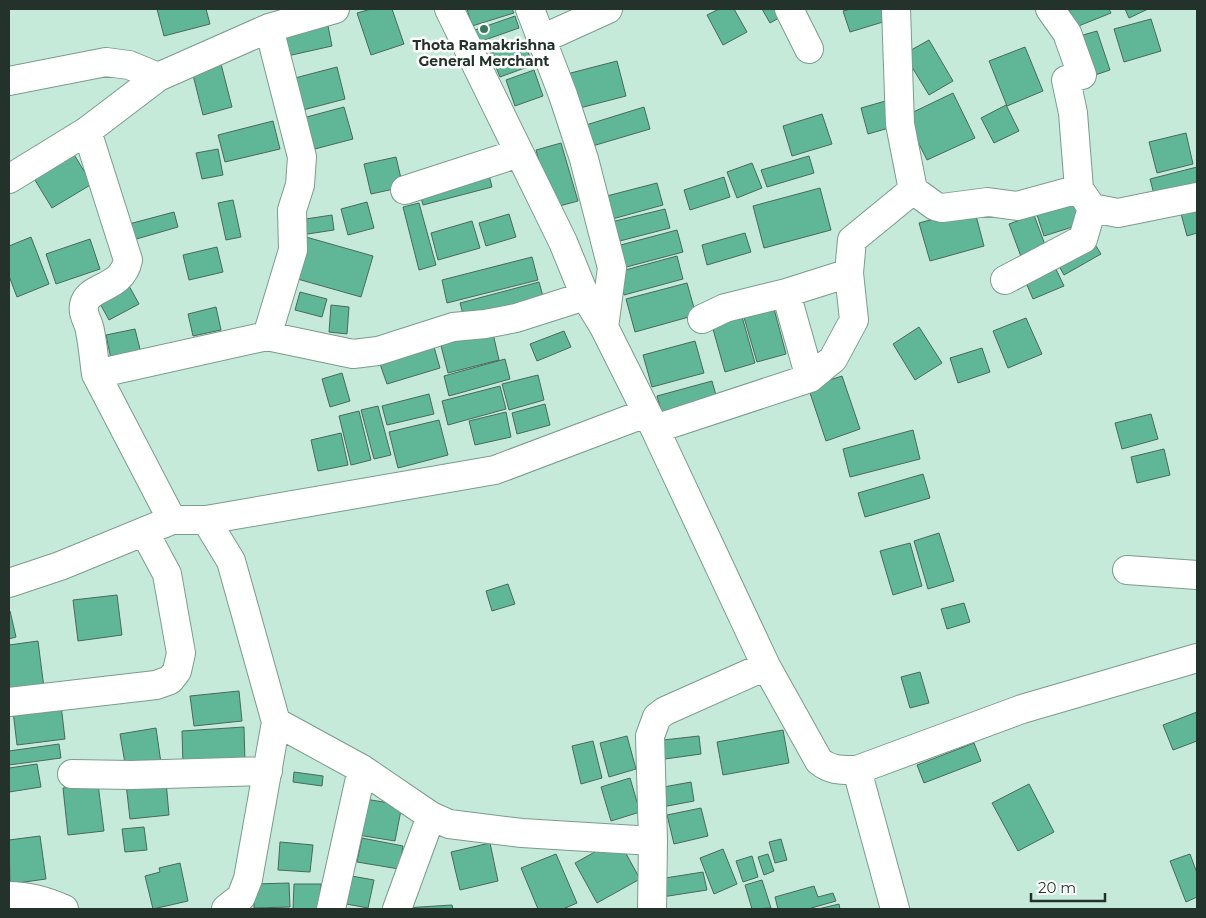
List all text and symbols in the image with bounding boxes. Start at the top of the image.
marker: Thota Ramakrishna General Merchant [478,23,490,35]
place label: Thota Ramakrishna General Merchant [413,36,555,70]
scale bar [1031,870,1105,902]
text: 20 m [1038,878,1076,897]

